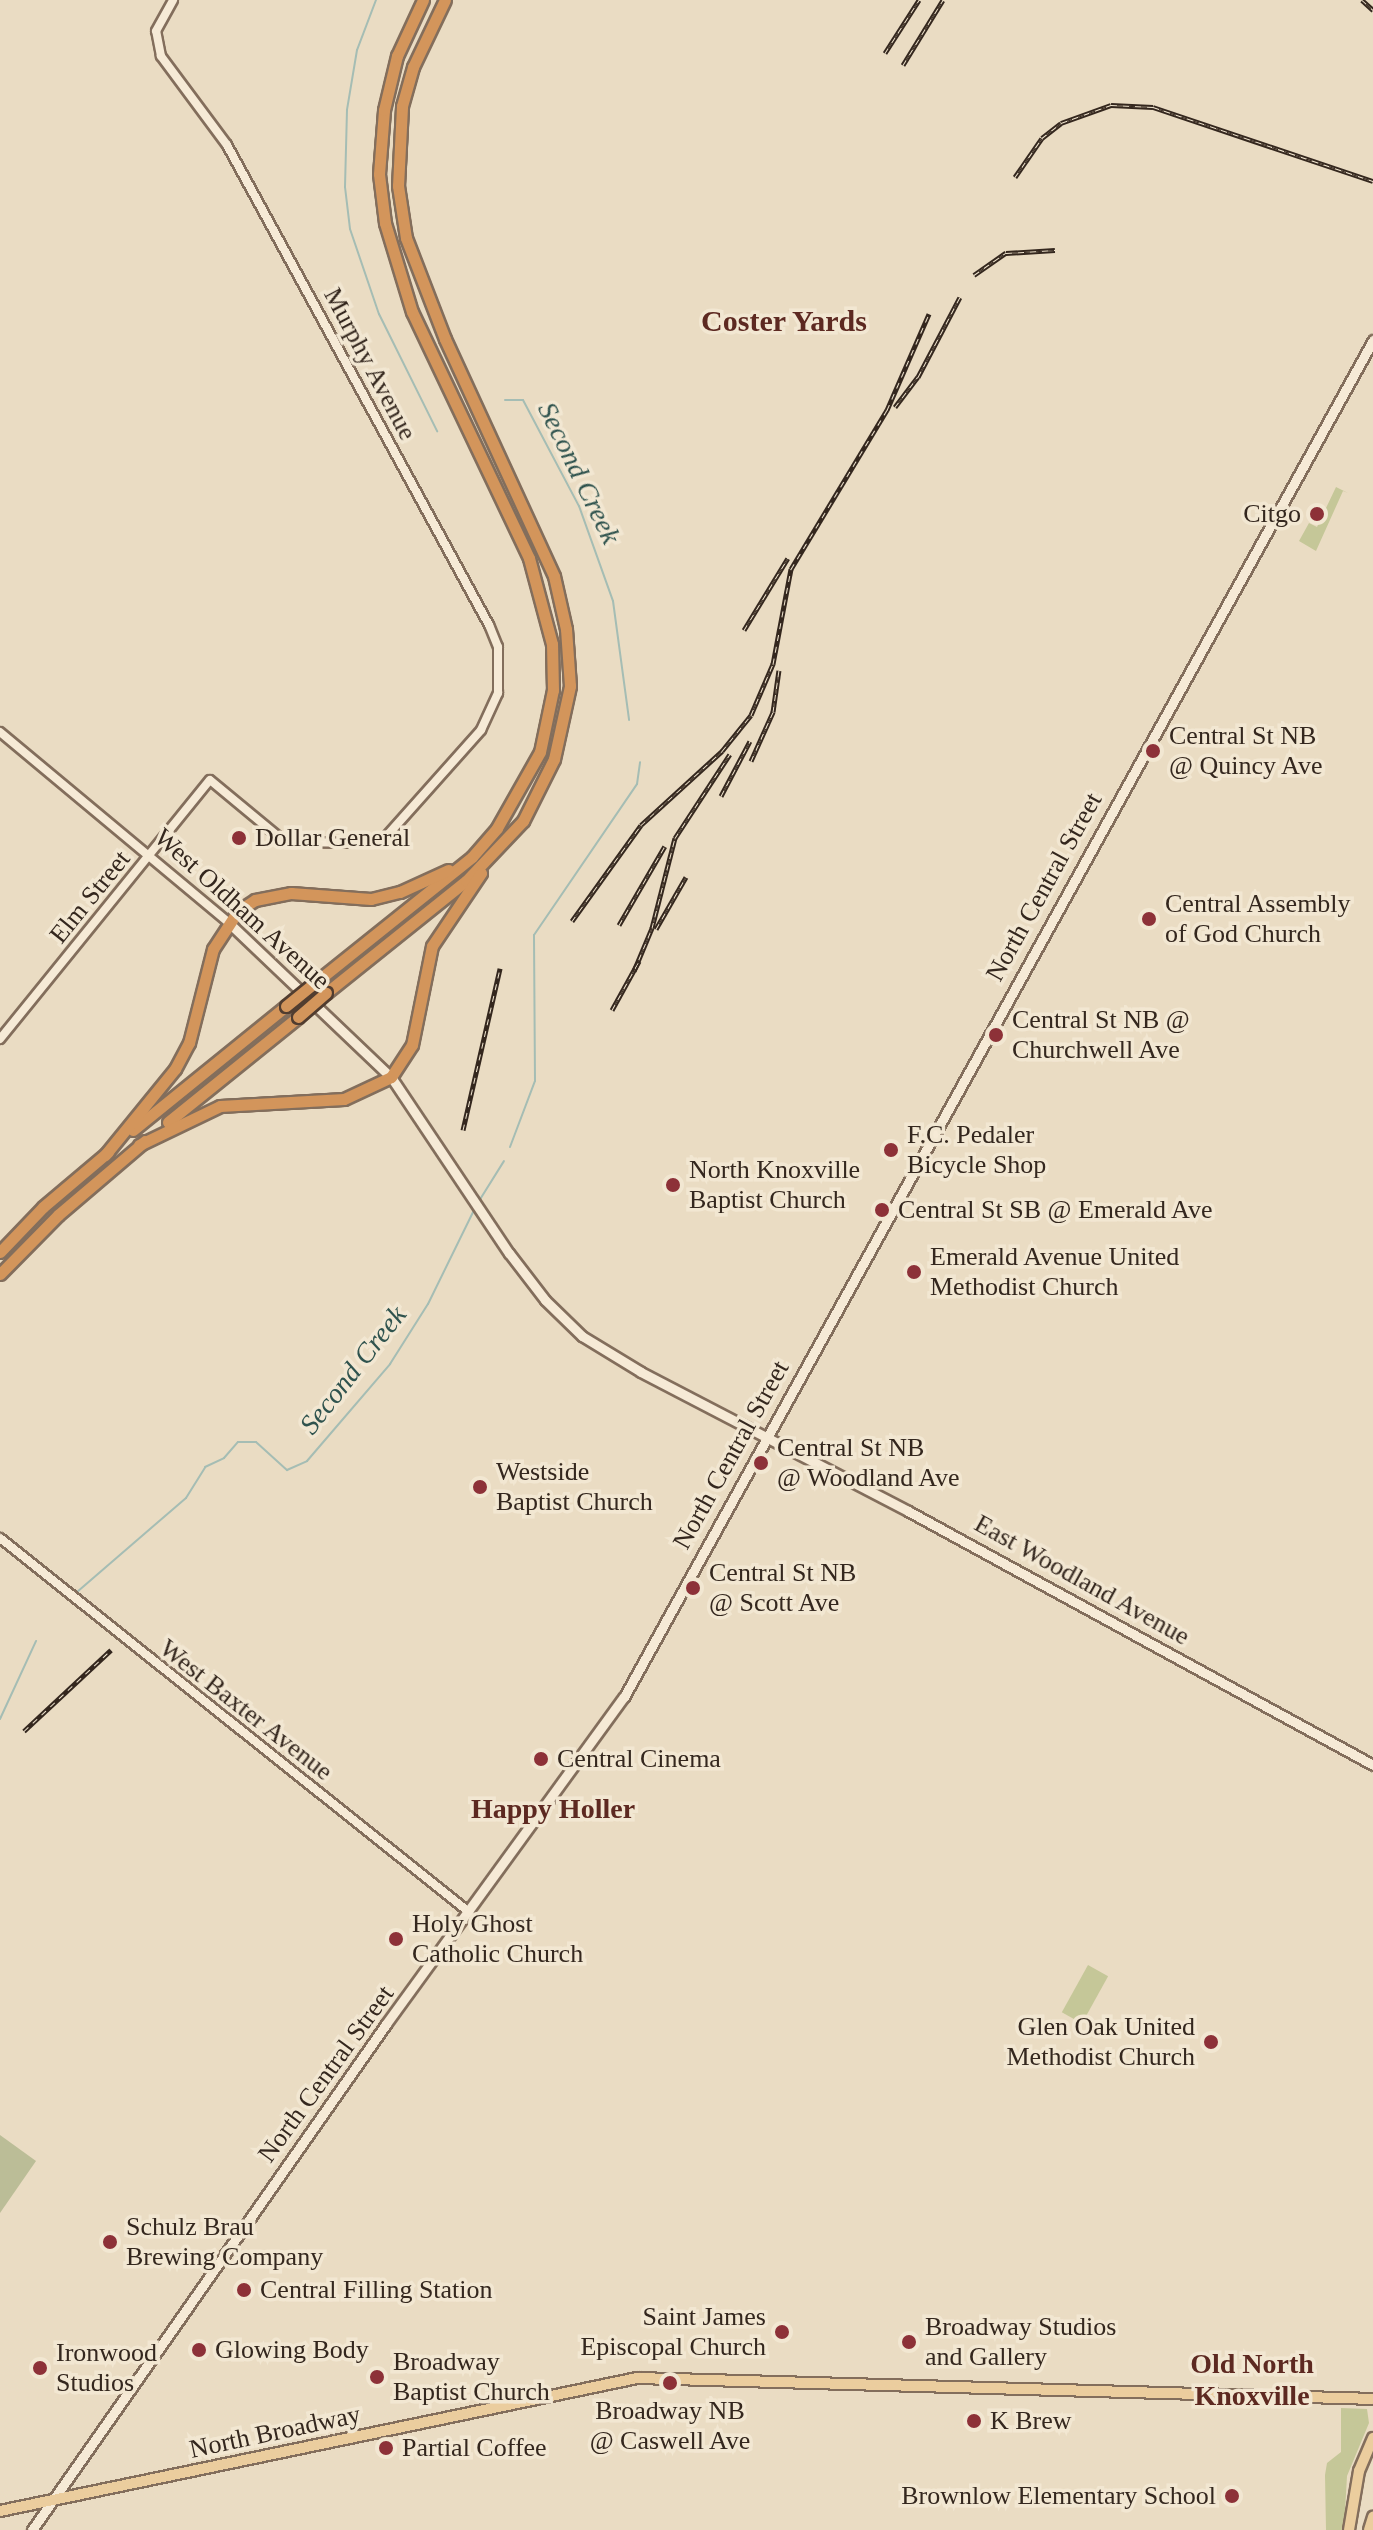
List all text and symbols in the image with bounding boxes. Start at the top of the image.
street label: Murphy Avenue [317,282,423,446]
district label: Coster Yards [700,303,868,339]
water label: Second Creek [530,397,628,549]
place label: Citgo [1243,498,1301,530]
marker: Citgo [1308,505,1326,523]
place label: Central St NB @ Quincy Ave [1169,720,1324,782]
marker: Central St NB @ Quincy Ave [1144,742,1162,760]
street label: North Central Street [979,787,1109,987]
street label: West Oldham Avenue [147,821,337,997]
place label: Dollar General [255,822,410,854]
marker: Dollar General [230,829,248,847]
street label: Elm Street [43,844,137,950]
place label: Central Assembly of God Church [1165,888,1352,950]
marker: Central Assembly of God Church [1140,910,1158,928]
place label: Central St NB @ Churchwell Ave [1012,1004,1190,1066]
marker: Central St NB @ Churchwell Ave [987,1026,1005,1044]
place label: F.C. Pedaler Bicycle Shop [907,1119,1046,1180]
marker: F.C. Pedaler Bicycle Shop [882,1141,900,1159]
place label: North Knoxville Baptist Church [689,1154,860,1216]
marker: North Knoxville Baptist Church [664,1176,682,1194]
place label: Central St SB @ Emerald Ave [898,1194,1214,1226]
marker: Central St SB @ Emerald Ave [873,1201,891,1219]
place label: Emerald Avenue United Methodist Church [930,1241,1181,1302]
marker: Emerald Avenue United Methodist Church [905,1263,923,1281]
water label: Second Creek [292,1299,414,1441]
street label: North Central Street [666,1355,796,1555]
place label: Central St NB @ Woodland Ave [777,1432,962,1494]
marker: Central St NB @ Woodland Ave [752,1454,770,1472]
place label: Westside Baptist Church [496,1456,653,1518]
marker: Westside Baptist Church [471,1478,489,1496]
street label: East Woodland Avenue [968,1507,1196,1653]
place label: Central St NB @ Scott Ave [709,1557,856,1618]
marker: Central St NB @ Scott Ave [684,1579,702,1597]
street label: West Baxter Avenue [153,1632,339,1788]
place label: Central Cinema [557,1743,721,1775]
marker: Central Cinema [532,1750,550,1768]
district label: Happy Holler [471,1792,635,1826]
place label: Holy Ghost Catholic Church [412,1908,583,1970]
marker: Holy Ghost Catholic Church [387,1930,405,1948]
street label: North Central Street [251,1980,401,2168]
place label: Glen Oak United Methodist Church [1007,2011,1195,2072]
marker: Glen Oak United Methodist Church [1202,2033,1220,2051]
place label: Schulz Brau Brewing Company [126,2211,323,2272]
marker: Schulz Brau Brewing Company [101,2233,119,2251]
place label: Central Filling Station [260,2274,493,2306]
marker: Central Filling Station [235,2281,253,2299]
place label: Saint James Episcopal Church [580,2301,766,2362]
place label: Broadway Studios and Gallery [925,2311,1116,2372]
marker: Saint James Episcopal Church [773,2323,791,2341]
marker: Broadway Studios and Gallery [900,2333,918,2351]
place label: Glowing Body [215,2334,369,2366]
place label: Ironwood Studios [56,2337,157,2398]
marker: Glowing Body [190,2341,208,2359]
place label: Broadway Baptist Church [393,2346,550,2408]
district label: Old North Knoxville [1190,2347,1314,2413]
marker: Ironwood Studios [31,2359,49,2377]
marker: Broadway Baptist Church [368,2368,386,2386]
marker: Broadway NB @ Caswell Ave [661,2374,679,2392]
place label: Broadway NB @ Caswell Ave [589,2395,751,2456]
street label: North Broadway [187,2399,363,2465]
place label: K Brew [990,2405,1072,2437]
marker: K Brew [965,2412,983,2430]
place label: Partial Coffee [402,2432,547,2464]
marker: Partial Coffee [377,2439,395,2457]
place label: Brownlow Elementary School [901,2480,1216,2512]
marker: Brownlow Elementary School [1223,2487,1241,2505]

